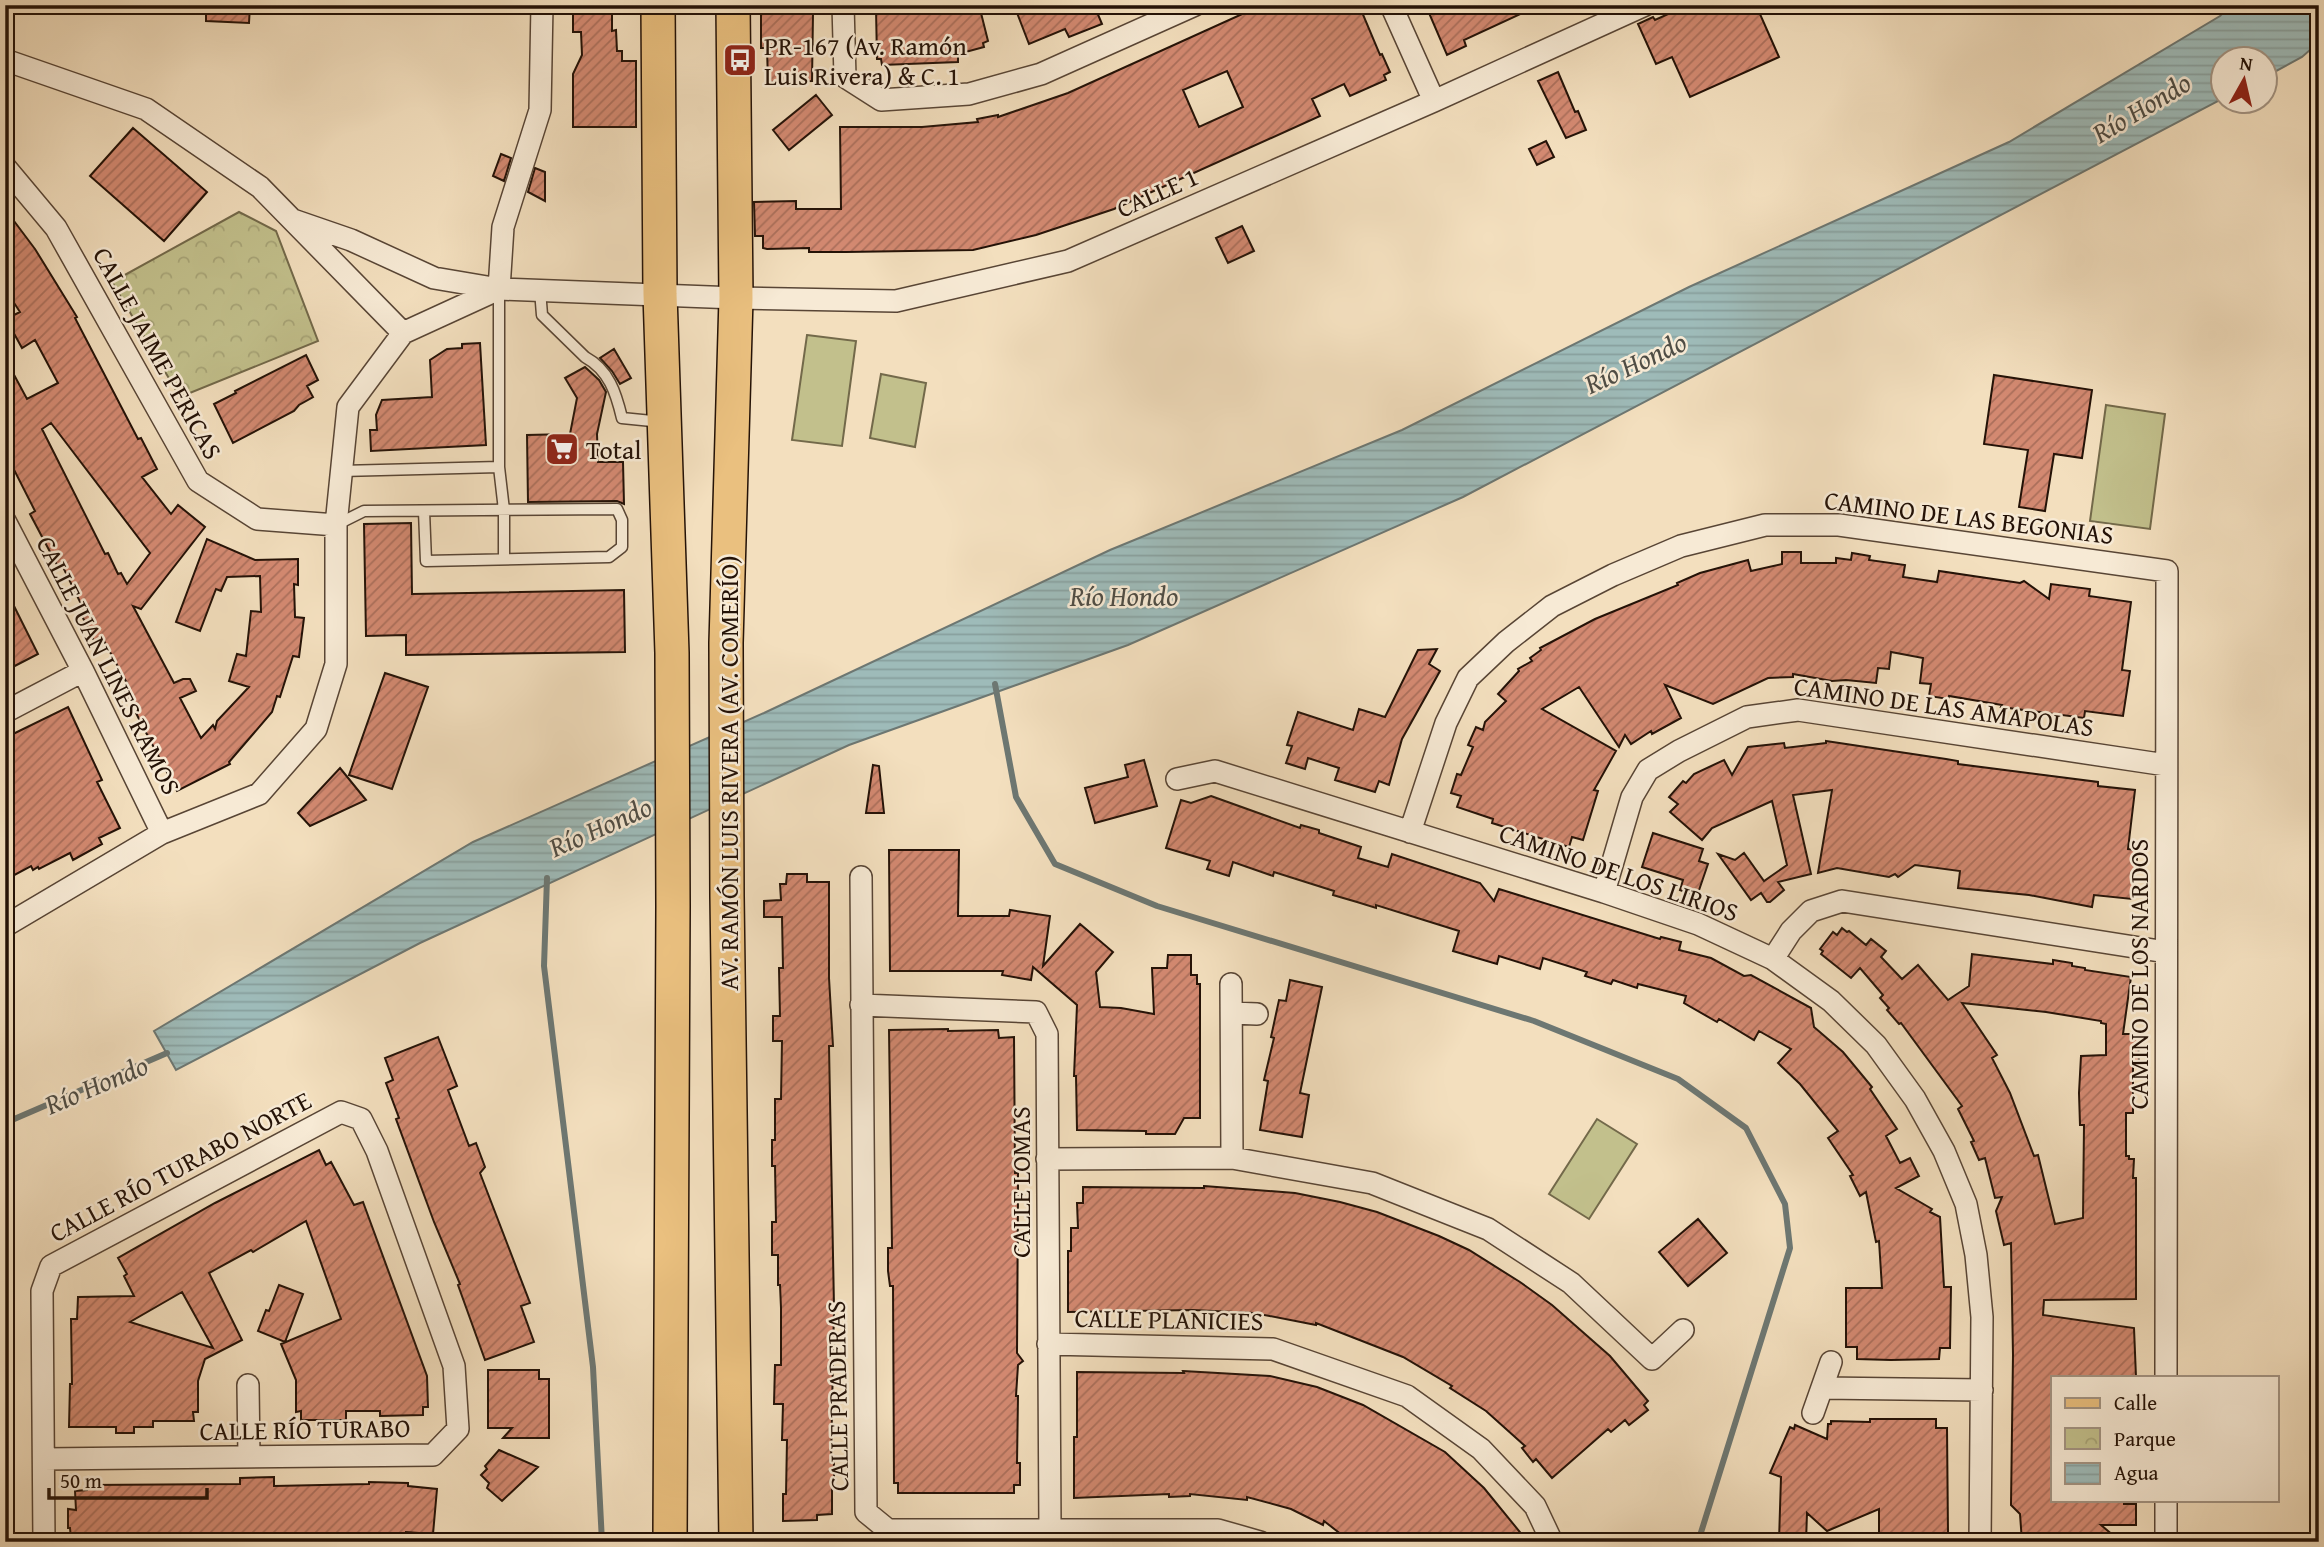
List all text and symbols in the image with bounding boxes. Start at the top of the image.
place label: PR-167 (Av. Ramón Luis Rivera) & C. 1 [764,26,967,95]
bus stop icon: PR-167 (Av. Ramón Luis Rivera) & C. 1 [721,41,759,79]
north arrow [2208,46,2278,116]
text: N [2238,48,2255,78]
water label: Río Hondo [2083,61,2198,153]
street label: CALLE 1 [1110,157,1204,227]
street label: CALLE JAIME PERICAS [83,240,233,466]
water label: Río Hondo [1576,320,1693,404]
supermarket icon: Total [543,430,581,468]
place label: Total [586,430,642,469]
street label: CAMINO DE LAS BEGONIAS [1822,480,2116,554]
street label: CALLE JUAN LINES RAMOS [27,529,191,801]
street label: AV. RAMÓN LUIS RIVERA (AV. COMERÍO) [709,555,748,991]
water label: Río Hondo [1069,575,1178,616]
street label: CAMINO DE LAS AMAPOLAS [1792,666,2096,746]
water label: Río Hondo [541,785,658,867]
street label: CAMINO DE LOS LIRIOS [1494,813,1744,931]
street label: CAMINO DE LOS NARDOS [2119,839,2158,1109]
water label: Río Hondo [37,1044,154,1125]
street label: CALLE RÍO TURABO NORTE [42,1080,318,1252]
street label: CALLE LOMAS [1001,1106,1040,1258]
street label: CALLE PLANICIES [1074,1298,1264,1340]
street label: CALLE PRADERAS [816,1300,858,1492]
legend [2051,1376,2278,1502]
text: Calle [2114,1387,2157,1418]
street label: CALLE RÍO TURABO [199,1408,411,1450]
text: Parque [2114,1423,2176,1454]
scale bar [49,1456,206,1500]
text: Agua [2114,1457,2159,1488]
text: 50 m [60,1465,102,1496]

